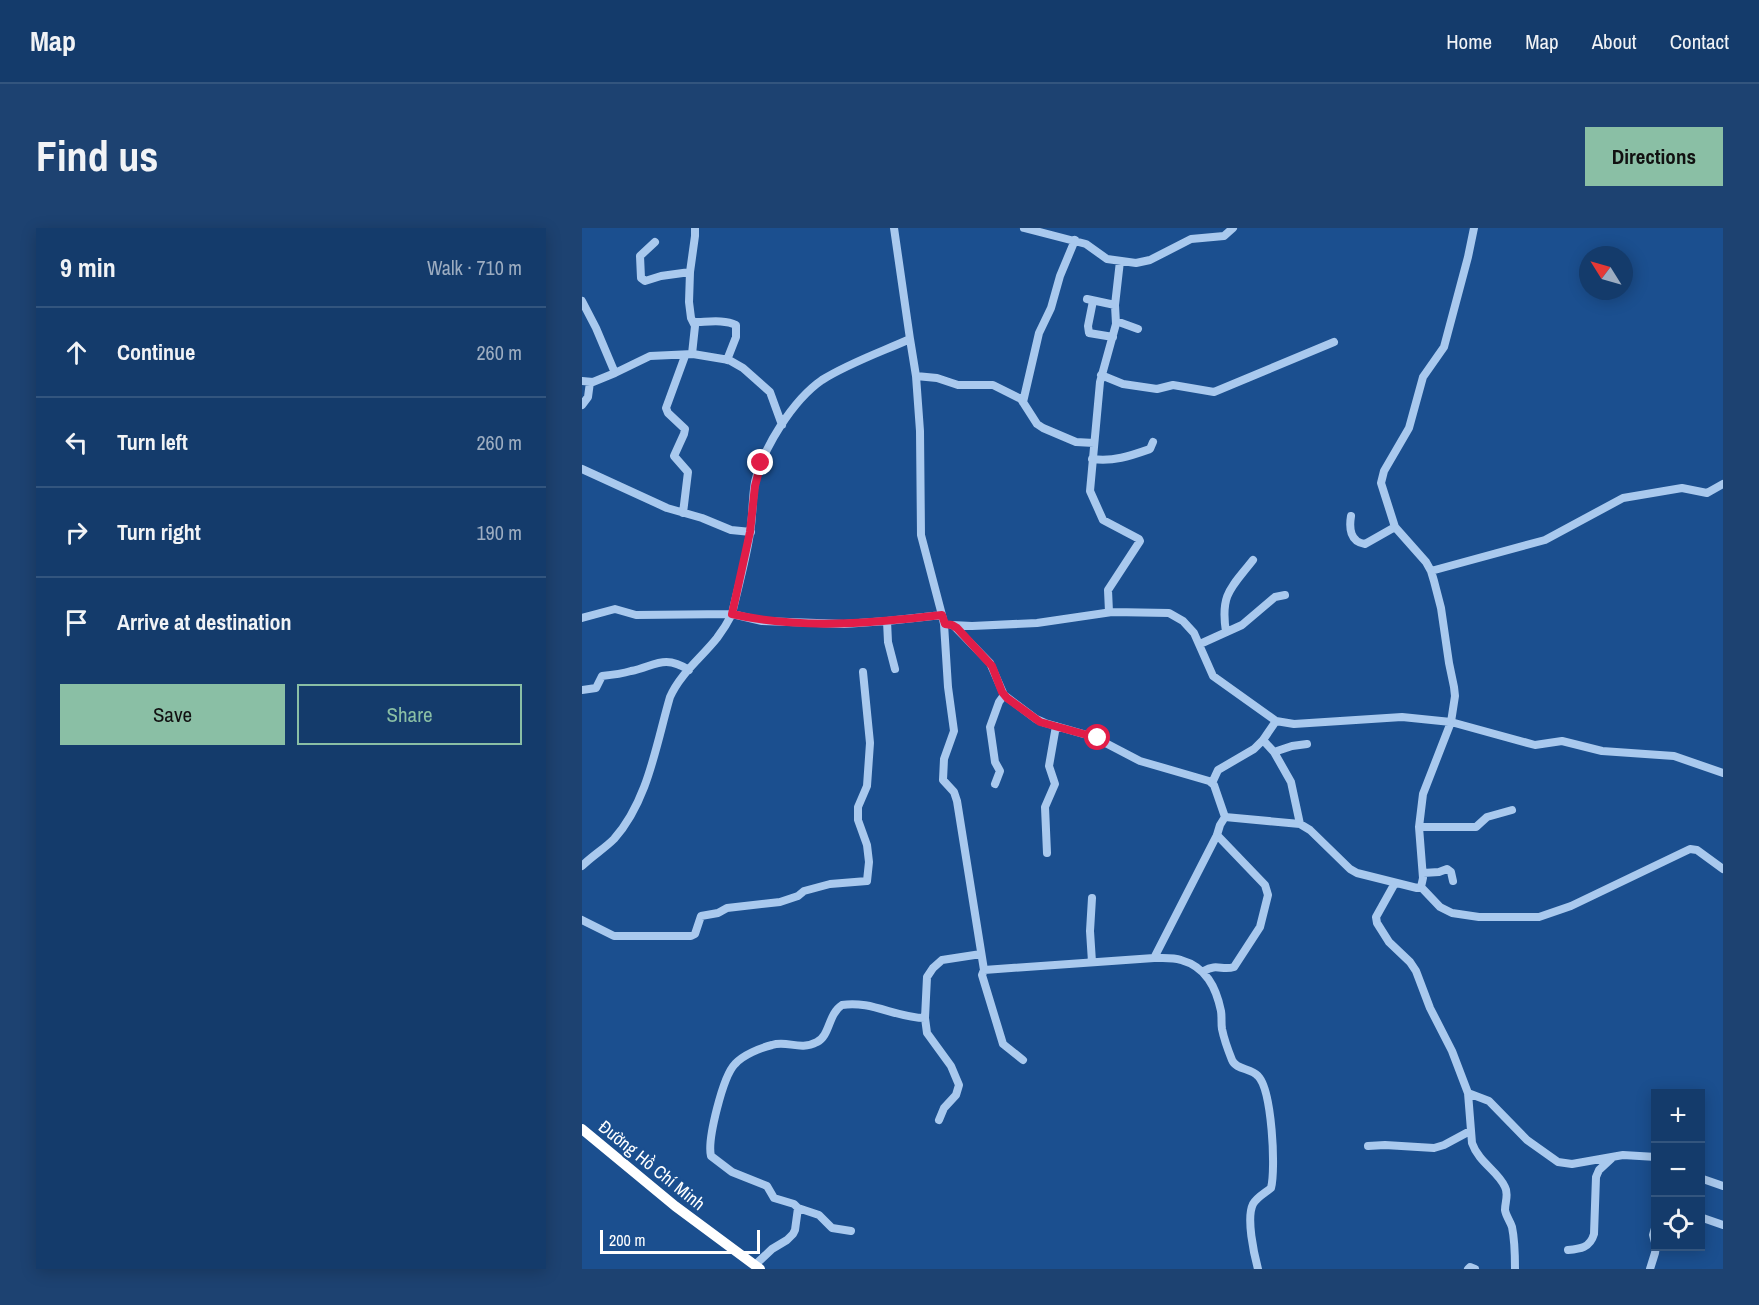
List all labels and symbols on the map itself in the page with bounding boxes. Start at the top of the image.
north arrow [1579,246,1633,300]
route end [747,449,773,475]
route start [1084,724,1110,750]
street label: Đường Hồ Chí Minh [593,1114,711,1216]
scale bar [600,1227,760,1254]

